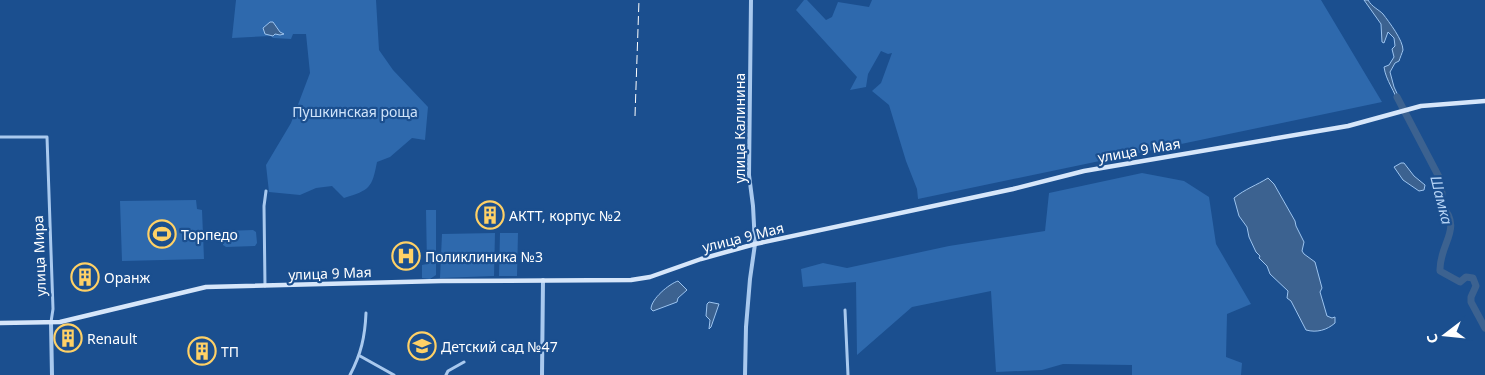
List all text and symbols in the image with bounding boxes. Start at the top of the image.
street label: улица Калинина [730,73,749,183]
park label: Пушкинская роща [292,102,418,121]
street label: улица 9 Мая [1096,133,1182,167]
water label: Шамка [1426,173,1458,227]
building icon: АКТТ, корпус №2 [475,200,505,230]
place label: АКТТ, корпус №2 [509,206,621,225]
street label: улица Мира [28,215,50,297]
street label: улица 9 Мая [700,218,786,256]
sports icon: Торпедо [147,219,177,249]
place label: Торпедо [181,225,238,244]
hospital icon: Поликлиника №3 [391,241,421,271]
place label: Поликлиника №3 [425,247,543,266]
building icon: Оранж [70,262,100,292]
street label: улица 9 Мая [288,262,372,284]
place label: Оранж [104,268,151,287]
north arrow [1420,310,1470,360]
building icon: Renault [53,323,83,353]
place label: Renault [87,329,137,348]
school or university icon: Детский сад №47 [407,331,437,361]
text: С [1422,332,1442,346]
building icon: ТП [187,336,217,366]
place label: Детский сад №47 [441,337,558,356]
place label: ТП [221,342,239,361]

